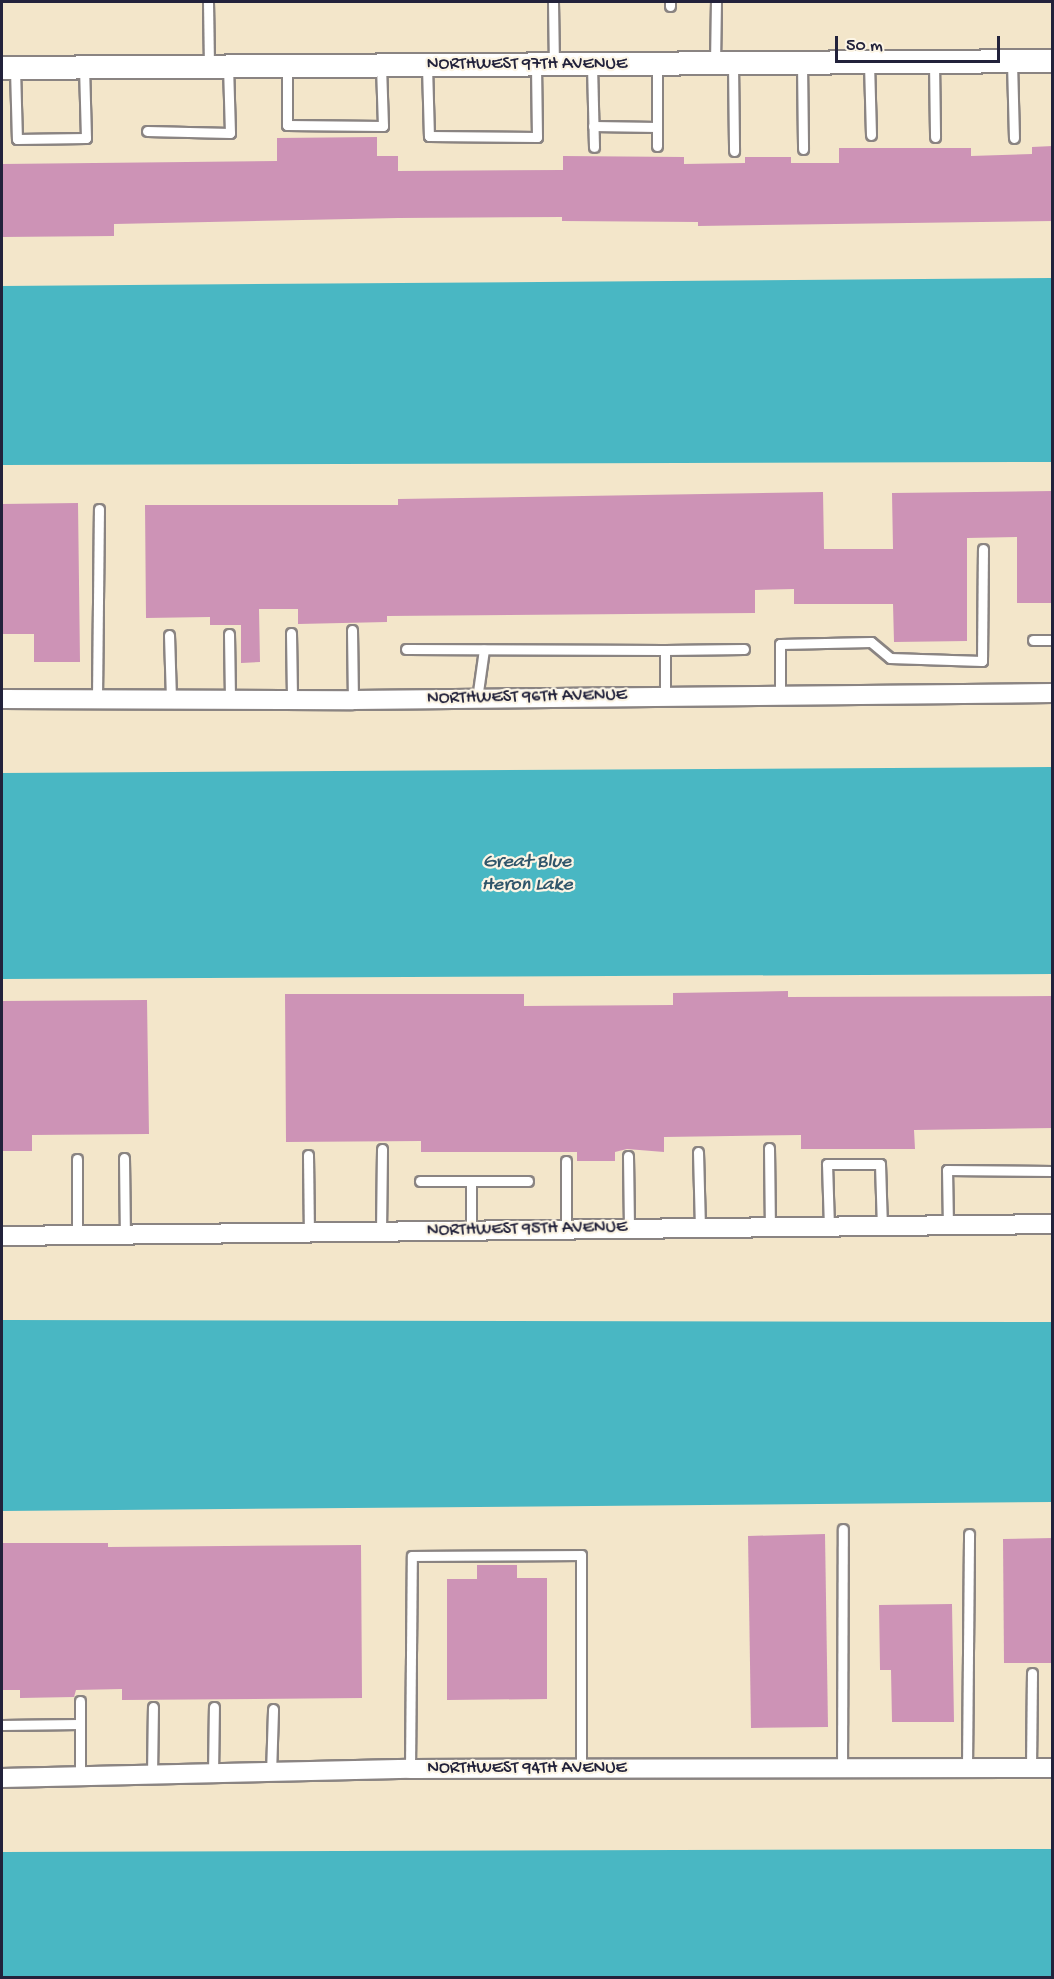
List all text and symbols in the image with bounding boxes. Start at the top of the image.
scale bar [838,24,1003,62]
text: 50 m [846,36,883,57]
street label: NORTHWEST 97TH AVENUE [427,54,627,76]
street label: NORTHWEST 96TH AVENUE [427,685,627,711]
water label: Great Blue Heron Lake [481,850,573,897]
street label: NORTHWEST 95TH AVENUE [427,1217,627,1243]
street label: NORTHWEST 94TH AVENUE [427,1758,627,1780]

